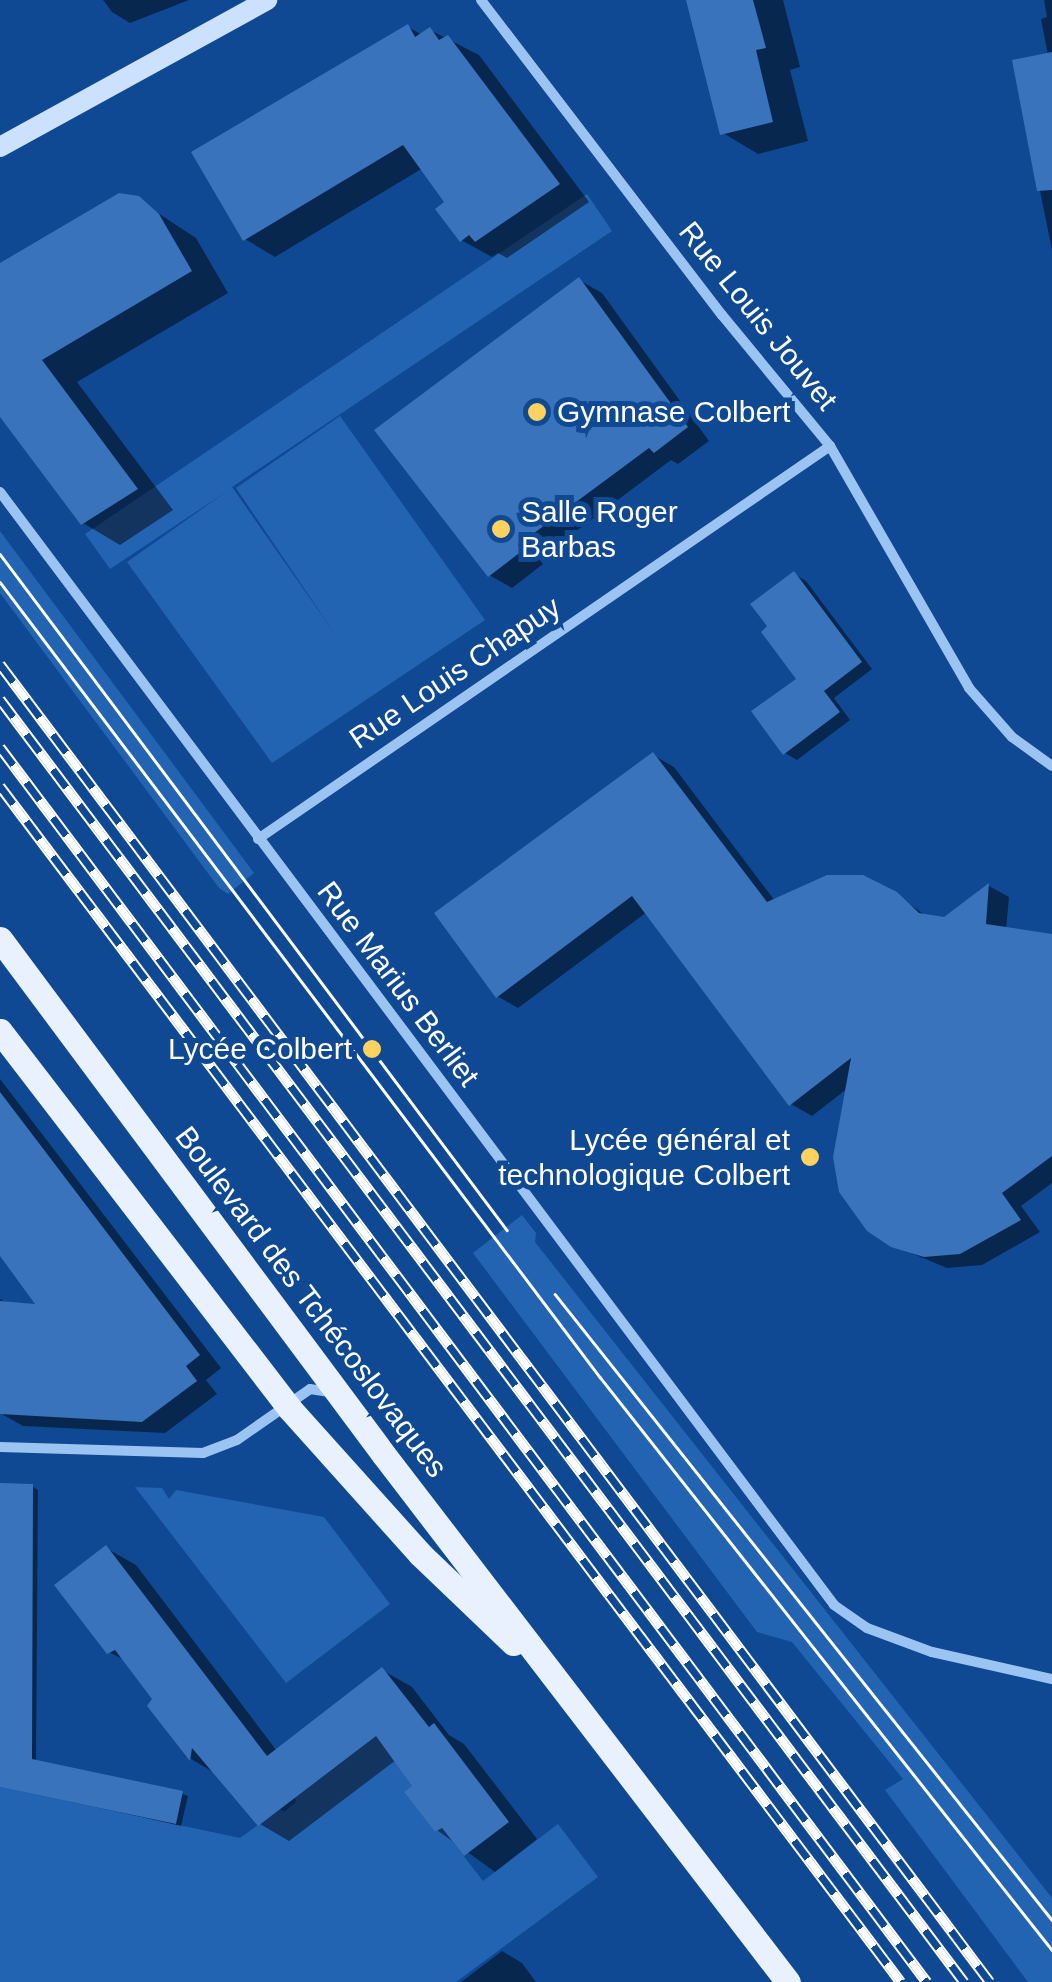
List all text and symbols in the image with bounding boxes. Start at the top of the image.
street label: Rue Louis Jouvet [671,215,845,417]
place label: Gymnase Colbert [557,394,790,430]
marker: Gymnase Colbert [526,401,548,423]
place label: Salle Roger Barbas [521,494,678,564]
marker: Salle Roger Barbas [490,518,512,540]
street label: Rue Louis Chapuy [343,589,567,757]
street label: Rue Marius Berliet [309,875,487,1093]
place label: Lycée Colbert [168,1031,352,1067]
marker: Lycée Colbert [361,1038,383,1060]
street label: Boulevard des Tchécoslovaques [167,1119,455,1485]
place label: Lycée général et technologique Colbert [498,1122,790,1192]
marker: Lycée général et technologique Colbert [799,1146,821,1168]

